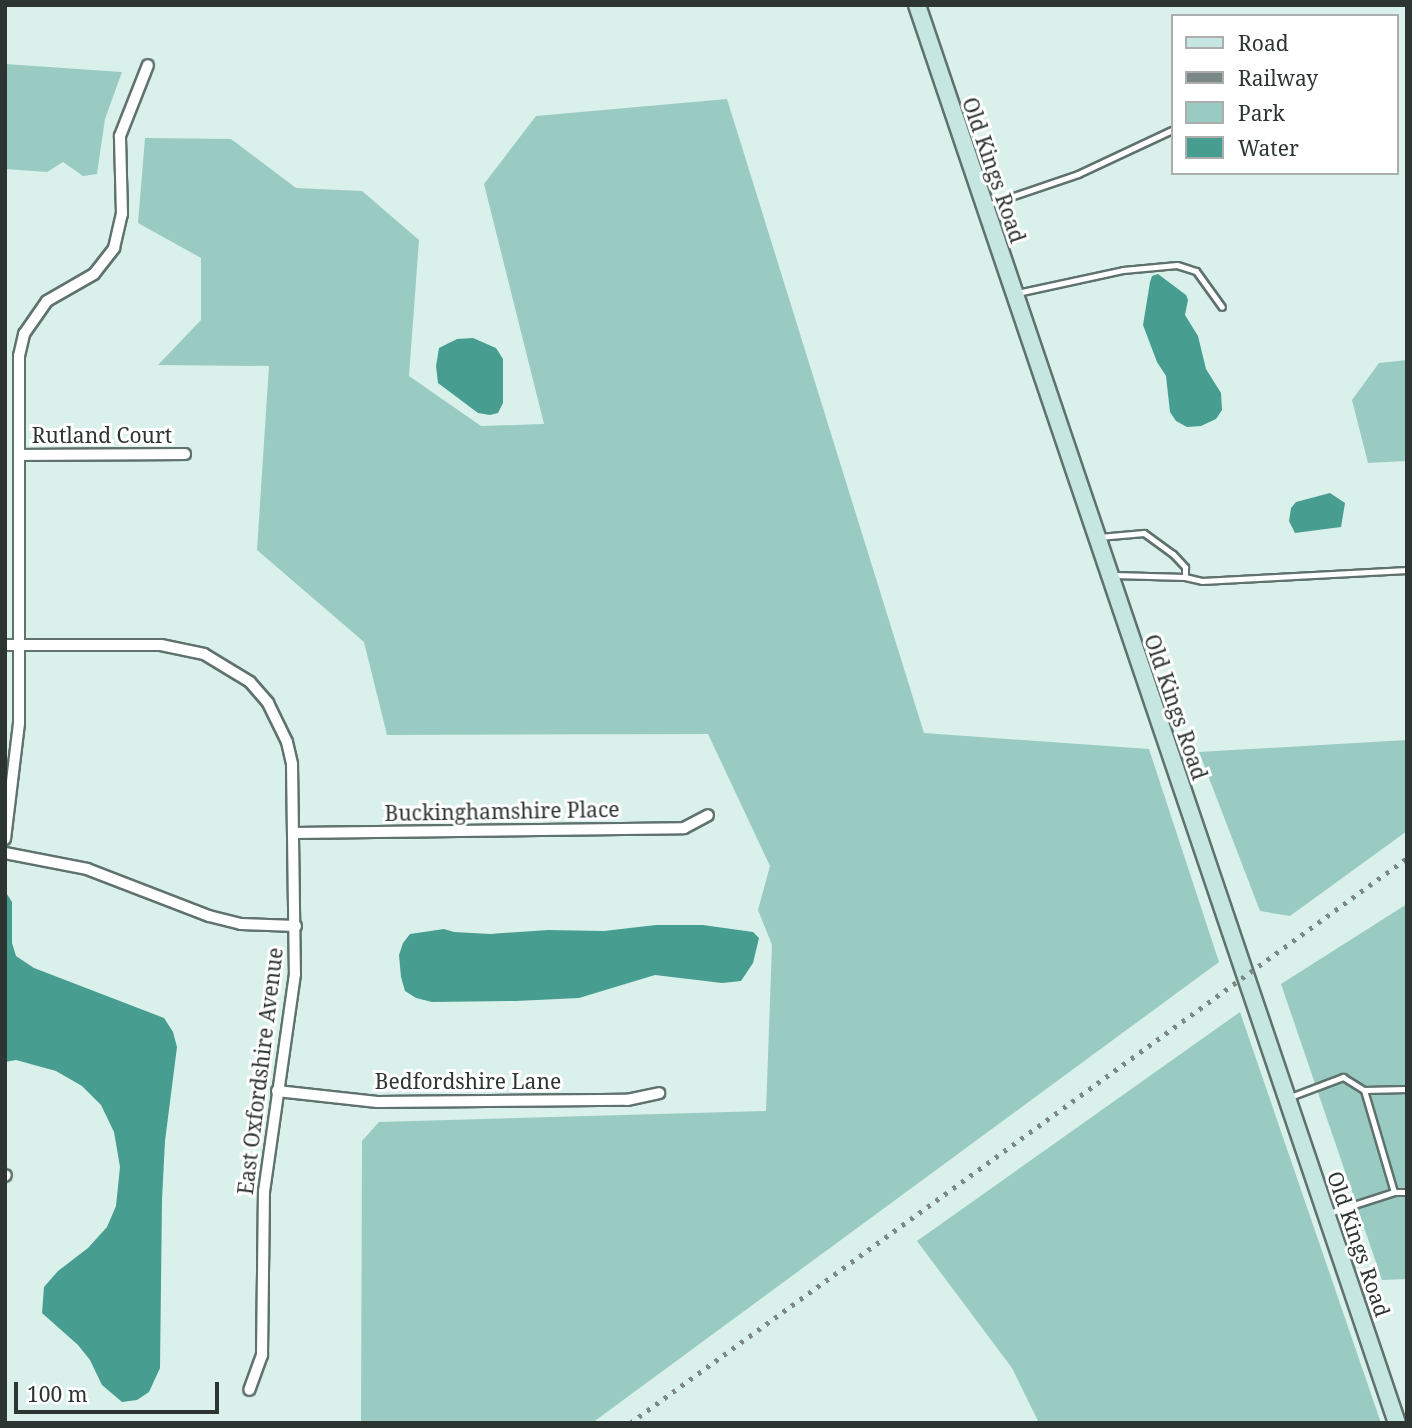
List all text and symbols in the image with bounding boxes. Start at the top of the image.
legend [1170,14,1398,175]
text: Road [1238,29,1289,57]
text: Railway [1238,64,1318,92]
street label: Old Kings Road [957,94,1031,246]
text: Park [1238,99,1285,127]
text: Water [1238,134,1299,162]
street label: Rutland Court [32,422,172,448]
street label: Old Kings Road [1139,631,1213,783]
street label: Buckinghamshire Place [384,796,620,826]
street label: East Oxfordshire Avenue [232,946,288,1196]
street label: Bedfordshire Lane [375,1068,561,1094]
street label: Old Kings Road [1322,1168,1396,1320]
scale bar [18,1368,222,1412]
text: 100 m [27,1380,88,1408]

